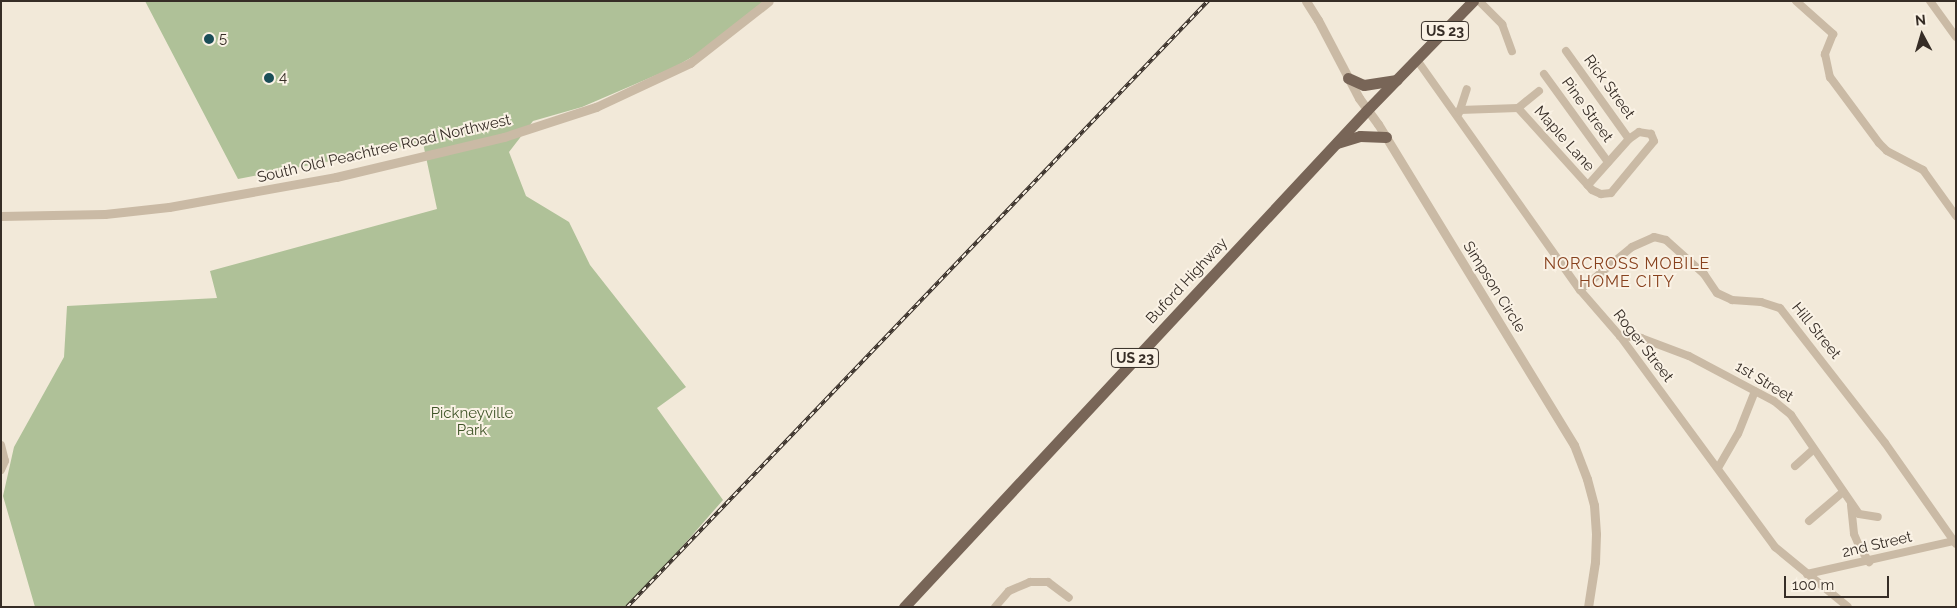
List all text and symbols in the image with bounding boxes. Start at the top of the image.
north arrow [1897,10,1947,60]
text: N [1914,12,1927,29]
road number: US 23 [1420,20,1470,42]
place label: 5 [219,30,227,48]
marker: 5 [203,33,215,45]
street label: Rick Street [1580,52,1638,122]
place label: 4 [279,69,287,87]
marker: 4 [263,72,275,84]
street label: Pine Street [1558,74,1616,146]
street label: Maple Lane [1530,103,1598,175]
street label: South Old Peachtree Road Northwest [255,111,513,187]
street label: Buford Highway [1143,234,1231,328]
street label: Simpson Circle [1459,238,1529,336]
district label: NORCROSS MOBILE HOME CITY [1542,254,1712,292]
street label: Hill Street [1788,299,1844,363]
street label: Roger Street [1609,306,1677,386]
road number: US 23 [1110,346,1160,369]
street label: 1st Street [1732,358,1796,406]
park label: Pickneyville Park [431,404,513,439]
street label: 2nd Street [1840,528,1914,562]
scale bar [1787,566,1892,598]
text: 100 m [1792,576,1834,594]

